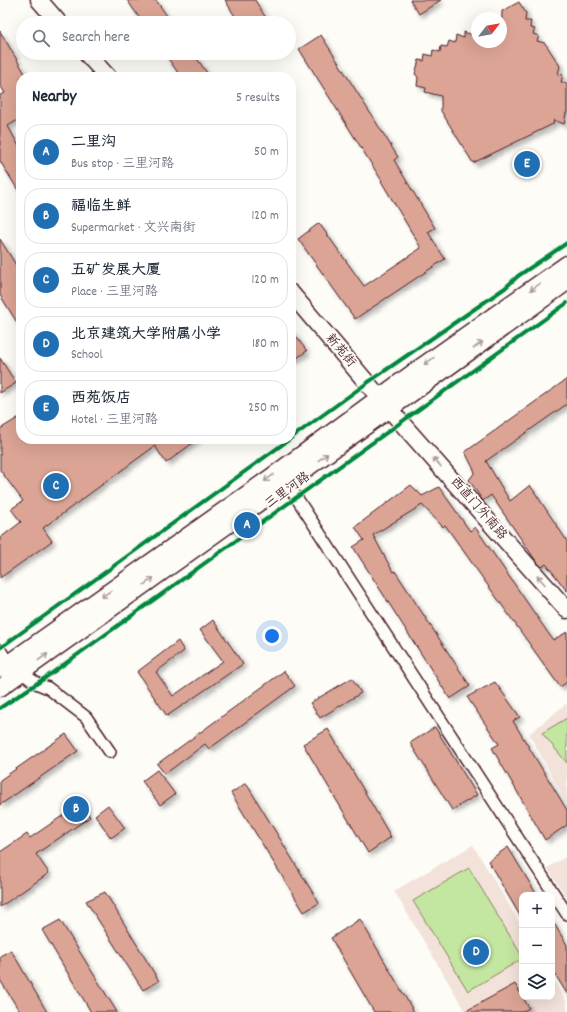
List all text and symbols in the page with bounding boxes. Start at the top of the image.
north arrow [471,12,507,48]
search box [16,16,296,60]
icon: search [30,27,52,49]
text: Search here [62,27,130,49]
text: Nearby [32,86,76,110]
text: 5 results [236,89,280,108]
text: 二里沟 [71,132,116,154]
text: A [42,143,50,162]
text: 50 m [254,143,279,162]
pin: E [514,149,540,179]
text: Bus stop · 三里河路 [71,155,174,174]
text: 福临生鲜 [71,196,131,218]
text: B [43,207,49,226]
text: 120 m [251,207,279,226]
text: Supermarket · 文兴南街 [71,219,196,238]
text: 五矿发展大厦 [71,260,161,282]
text: C [43,271,49,290]
text: 120 m [251,271,279,290]
one-way arrow [530,282,541,291]
text: Place · 三里河路 [71,283,158,302]
text: 北京建筑大学附属小学 [71,324,221,346]
street label: 新苑街 [320,330,360,372]
text: D [43,335,49,354]
text: 180 m [252,335,279,354]
one-way arrow [472,341,483,349]
text: School [71,346,103,365]
one-way arrow [424,357,435,365]
text: 西苑饭店 [71,388,131,410]
text: E [43,399,49,418]
text: 250 m [248,399,279,418]
text: Hotel · 三里河路 [71,411,158,430]
one-way arrow [317,453,328,461]
one-way arrow [432,457,441,467]
street label: 三里河路 [261,468,315,514]
pin: C [43,471,69,501]
street label: 西直门外南路 [445,473,511,545]
one-way arrow [263,474,274,482]
pin: A [234,510,260,540]
one-way arrow [537,575,546,586]
one-way arrow [143,577,154,585]
one-way arrow [100,590,111,598]
your location [262,626,282,646]
one-way arrow [37,653,48,661]
pin: B [63,794,89,824]
map controls [519,892,555,1000]
button: + [519,892,555,928]
button: − [519,928,555,964]
pin: D [463,937,489,967]
button: layers [519,964,555,1000]

